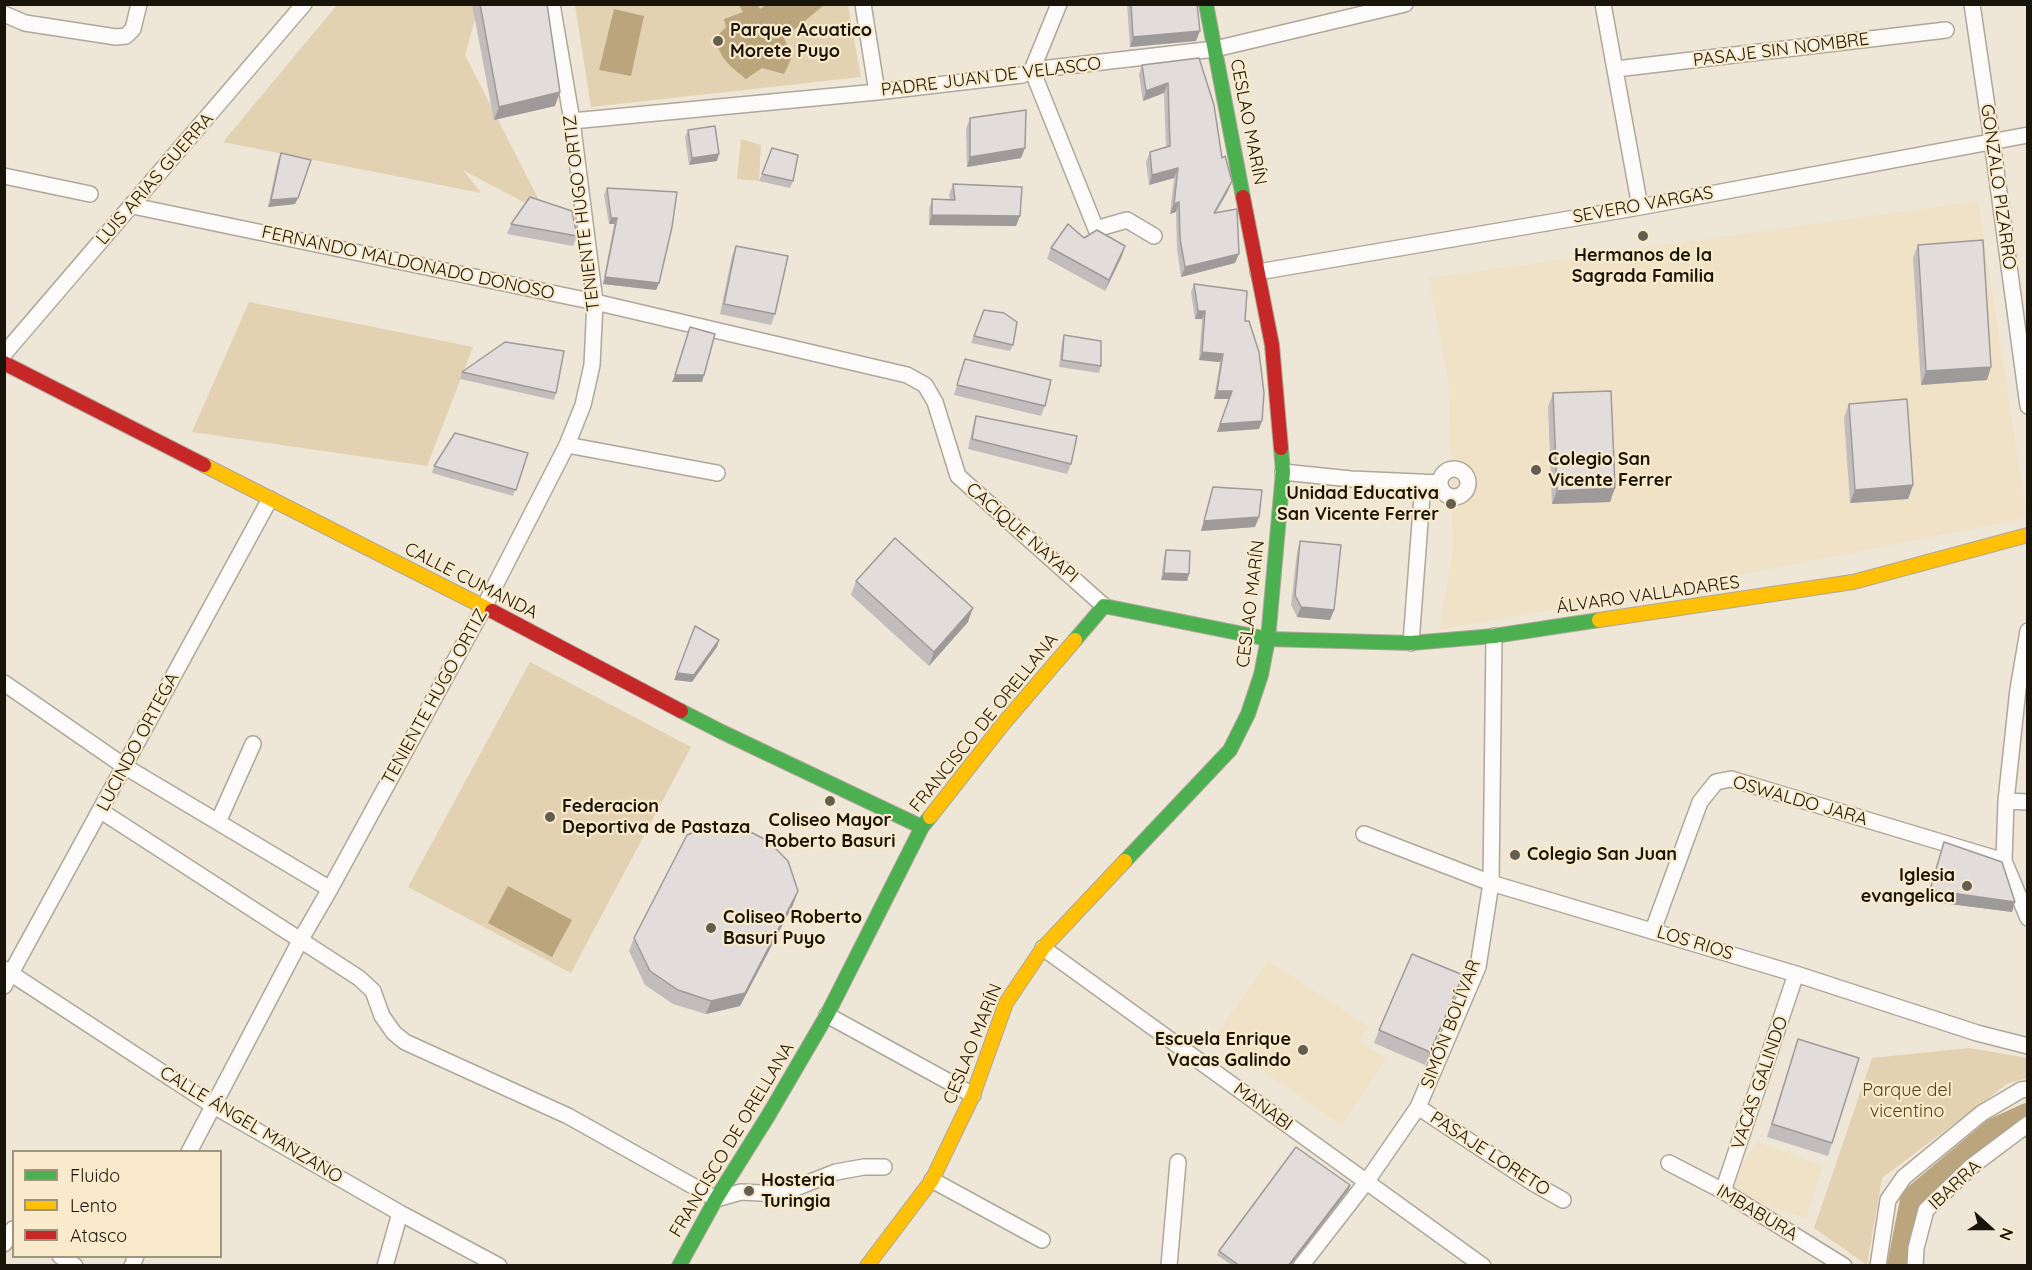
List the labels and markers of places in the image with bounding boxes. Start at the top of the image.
place label: Parque Acuatico Morete Puyo [730,20,872,63]
marker: Parque Acuatico Morete Puyo [711,34,725,48]
marker: Hermanos de la Sagrada Familia [1636,229,1650,243]
place label: Hermanos de la Sagrada Familia [1572,245,1714,288]
place label: Colegio San Vicente Ferrer [1548,449,1672,492]
marker: Colegio San Vicente Ferrer [1529,463,1543,477]
place label: Unidad Educativa San Vicente Ferrer [1277,483,1439,526]
marker: Unidad Educativa San Vicente Ferrer [1444,497,1458,511]
marker: Coliseo Mayor Roberto Basuri [823,794,837,808]
place label: Federacion Deportiva de Pastaza [562,796,750,838]
marker: Federacion Deportiva de Pastaza [543,810,557,824]
place label: Coliseo Mayor Roberto Basuri [764,810,896,852]
place label: Colegio San Juan [1527,844,1677,866]
marker: Colegio San Juan [1508,848,1522,862]
place label: Iglesia evangelica [1861,865,1955,908]
marker: Iglesia evangelica [1960,879,1974,893]
place label: Coliseo Roberto Basuri Puyo [723,907,862,950]
marker: Coliseo Roberto Basuri Puyo [704,921,718,935]
place label: Escuela Enrique Vacas Galindo [1155,1029,1291,1072]
marker: Escuela Enrique Vacas Galindo [1296,1043,1310,1057]
place label: Hosteria Turingia [761,1170,835,1212]
marker: Hosteria Turingia [742,1184,756,1198]

